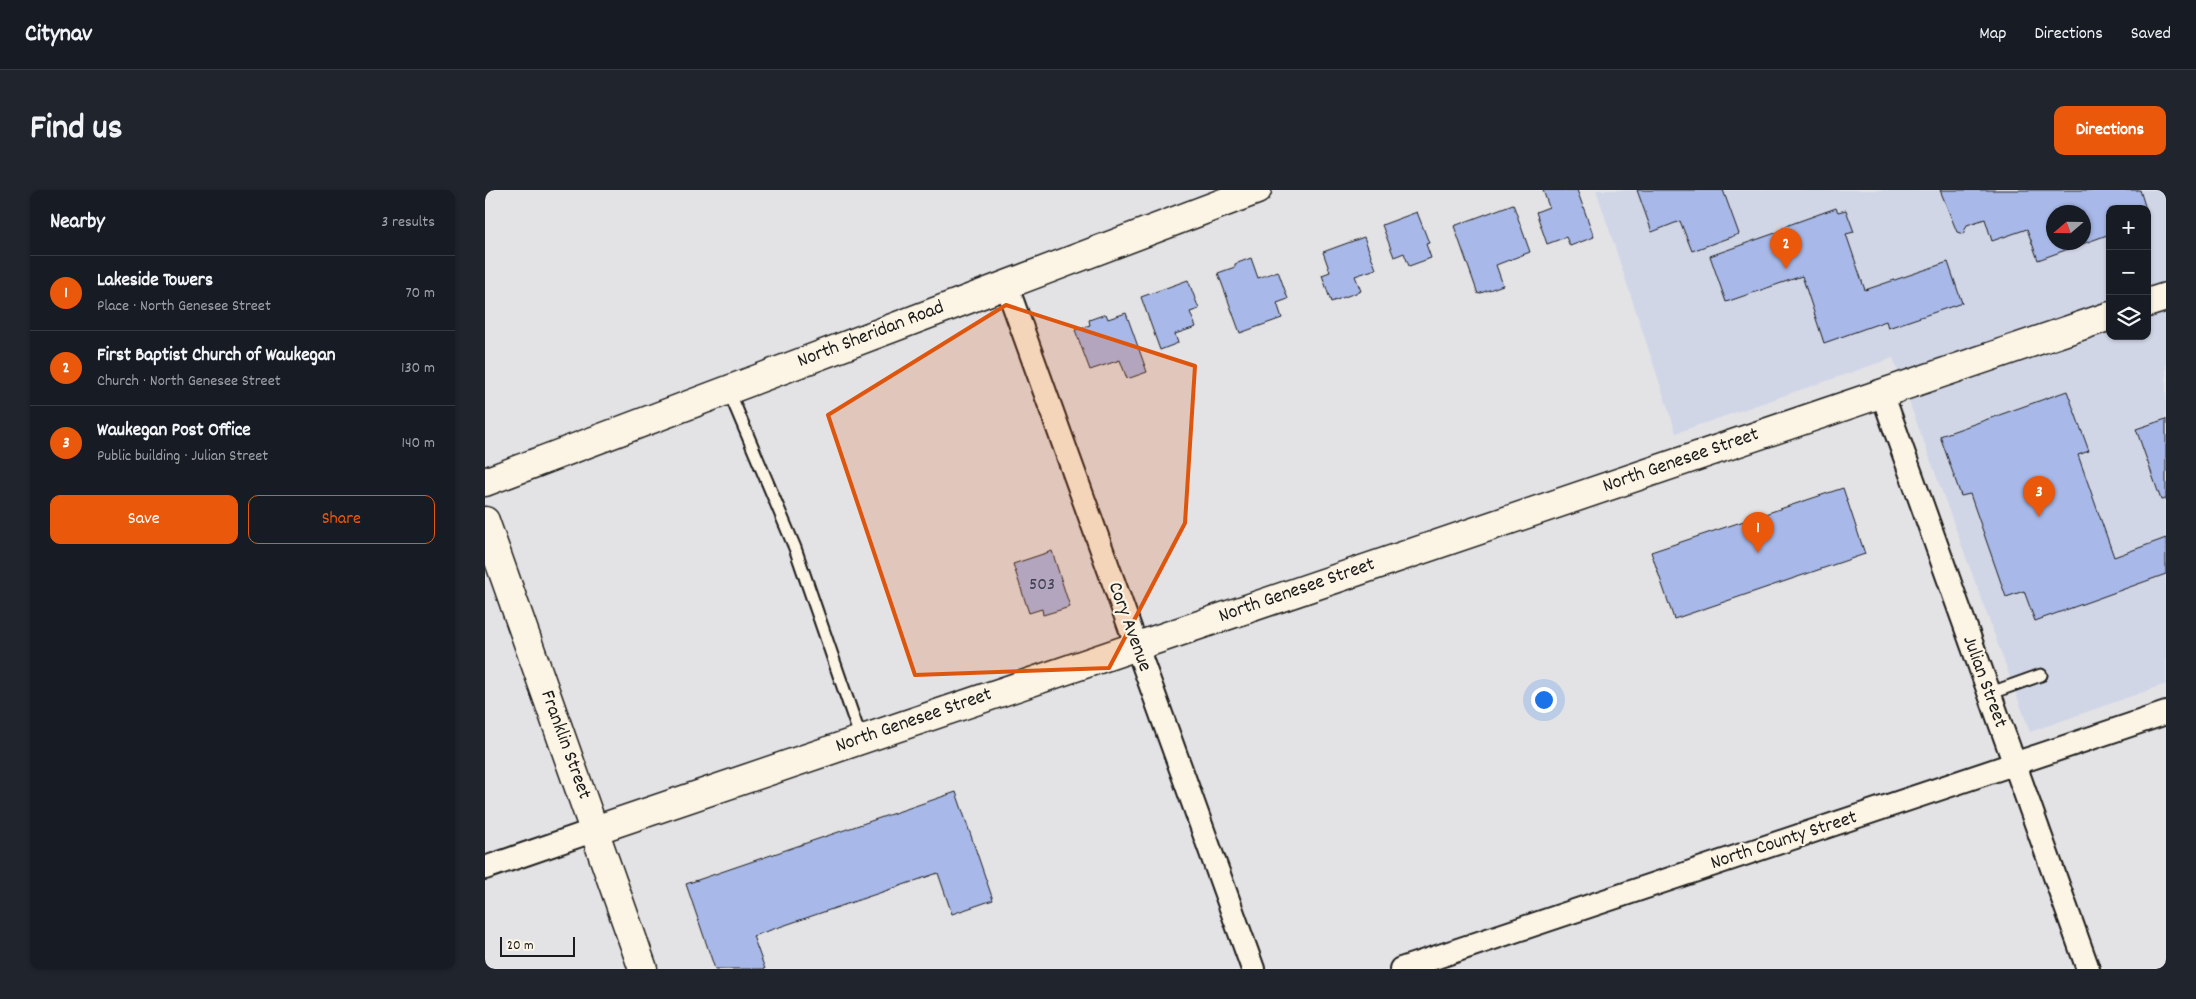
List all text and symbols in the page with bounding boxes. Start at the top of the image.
text: Citynav [25,18,92,52]
text: Map [1979,22,2006,47]
text: Directions [2034,22,2103,47]
text: Saved [2131,22,2171,47]
text: Find us [30,105,122,155]
button: Directions [2054,106,2166,155]
north arrow [2046,205,2091,250]
map controls [2106,205,2151,340]
button: + [2106,205,2151,250]
text: Nearby [50,208,105,238]
text: 3 results [381,211,435,234]
pin: 2 [1770,228,1802,269]
button: − [2106,250,2151,295]
text: Lakeside Towers [97,268,213,295]
text: 1 [64,282,68,305]
text: 70 m [405,282,435,305]
street label: North Sheridan Road [794,294,948,376]
text: Place · North Genesee Street [97,295,271,318]
button: layers [2106,295,2151,340]
text: First Baptist Church of Waukegan [97,343,336,370]
text: 2 [63,357,70,380]
text: 130 m [401,357,435,380]
text: Church · North Genesee Street [97,370,281,393]
text: Waukegan Post Office [97,418,251,445]
street label: North Genesee Street [1599,421,1763,501]
text: 3 [62,432,70,455]
text: 140 m [401,432,435,455]
text: Public building · Julian Street [97,445,268,468]
pin: 3 [2023,476,2055,517]
button: Save [50,495,238,544]
button: Share [248,495,435,544]
pin: 1 [1742,512,1774,553]
street label: North Genesee Street [1215,551,1379,631]
house number: 503 [1029,573,1055,598]
street label: Cory Avenue [1100,578,1158,676]
street label: Julian Street [1954,632,2014,732]
street label: North Genesee Street [832,681,996,761]
street label: Franklin Street [532,687,598,803]
your location [1531,687,1557,713]
street label: North County Street [1707,804,1861,878]
scale bar [500,934,575,957]
text: 20 m [507,936,534,956]

